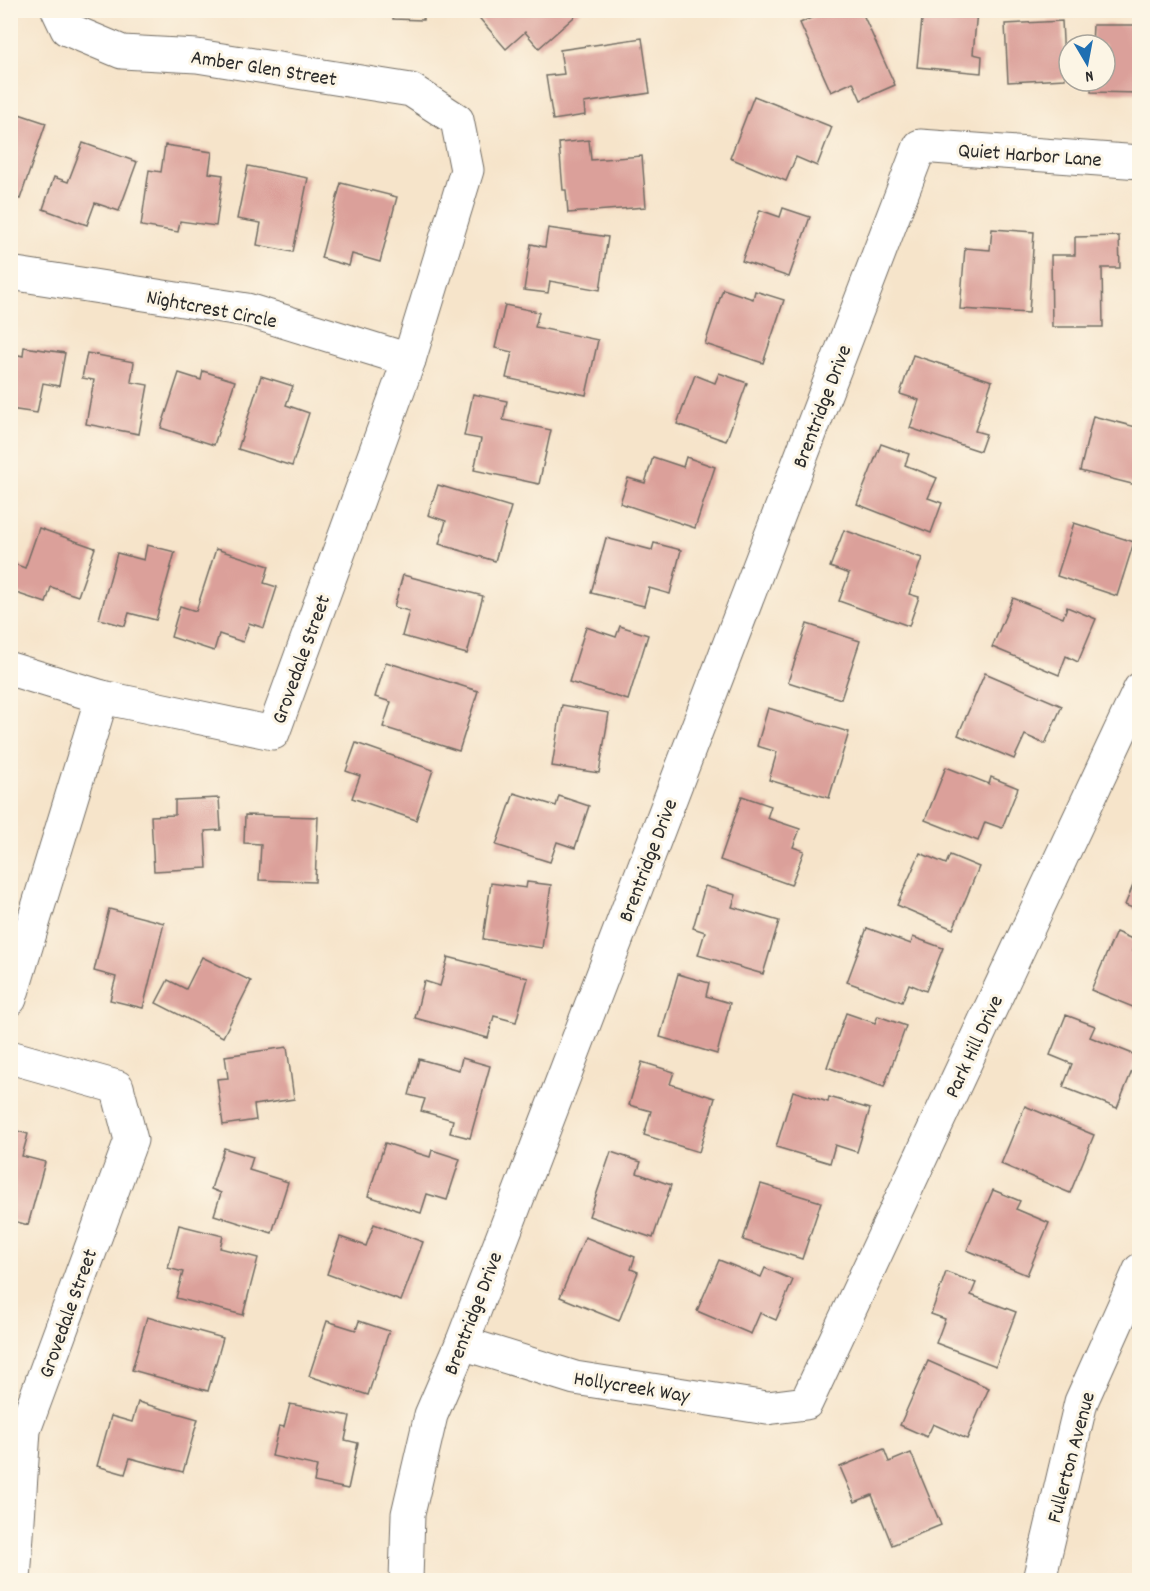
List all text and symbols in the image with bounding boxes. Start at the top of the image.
north arrow [1057,33,1117,93]
street label: Amber Glen Street [188,44,339,96]
text: N [1083,63,1095,87]
street label: Quiet Harbor Lane [957,137,1103,177]
street label: Nightcrest Circle [144,284,279,338]
street label: Brentridge Drive [787,341,861,473]
street label: Grovedale Street [266,591,340,729]
street label: Brentridge Drive [613,795,687,927]
street label: Park Hill Drive [939,991,1013,1104]
street label: Grovedale Street [33,1245,107,1383]
street label: Brentridge Drive [438,1248,512,1380]
street label: Hollycreek Way [571,1365,692,1413]
street label: Fullerton Avenue [1041,1389,1105,1527]

